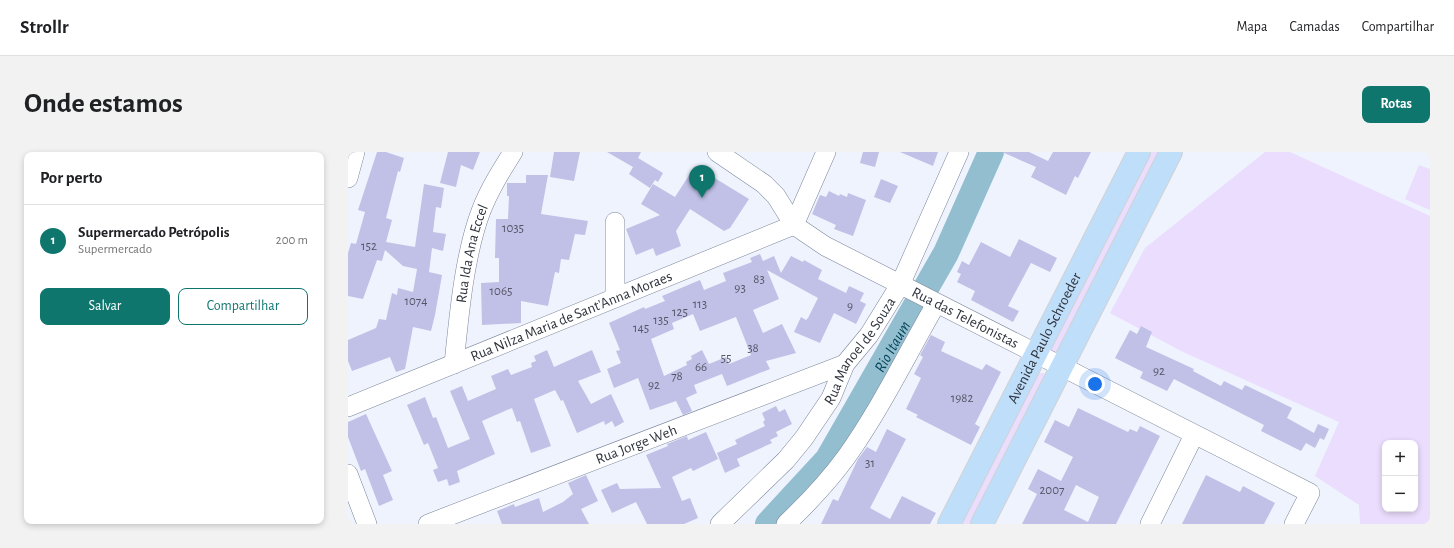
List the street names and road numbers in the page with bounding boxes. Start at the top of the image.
street label: Rua Ida Ana Eccel [453,202,490,304]
street label: Rua Nilza Maria de Sant'Anna Moraes [468,268,674,364]
street label: Avenida Paulo Schroeder [1005,270,1084,406]
street label: Rua das Telefonistas [910,284,1021,351]
street label: Rua Manoel de Souza [821,294,898,408]
street label: Rua Jorge Weh [593,422,679,466]

